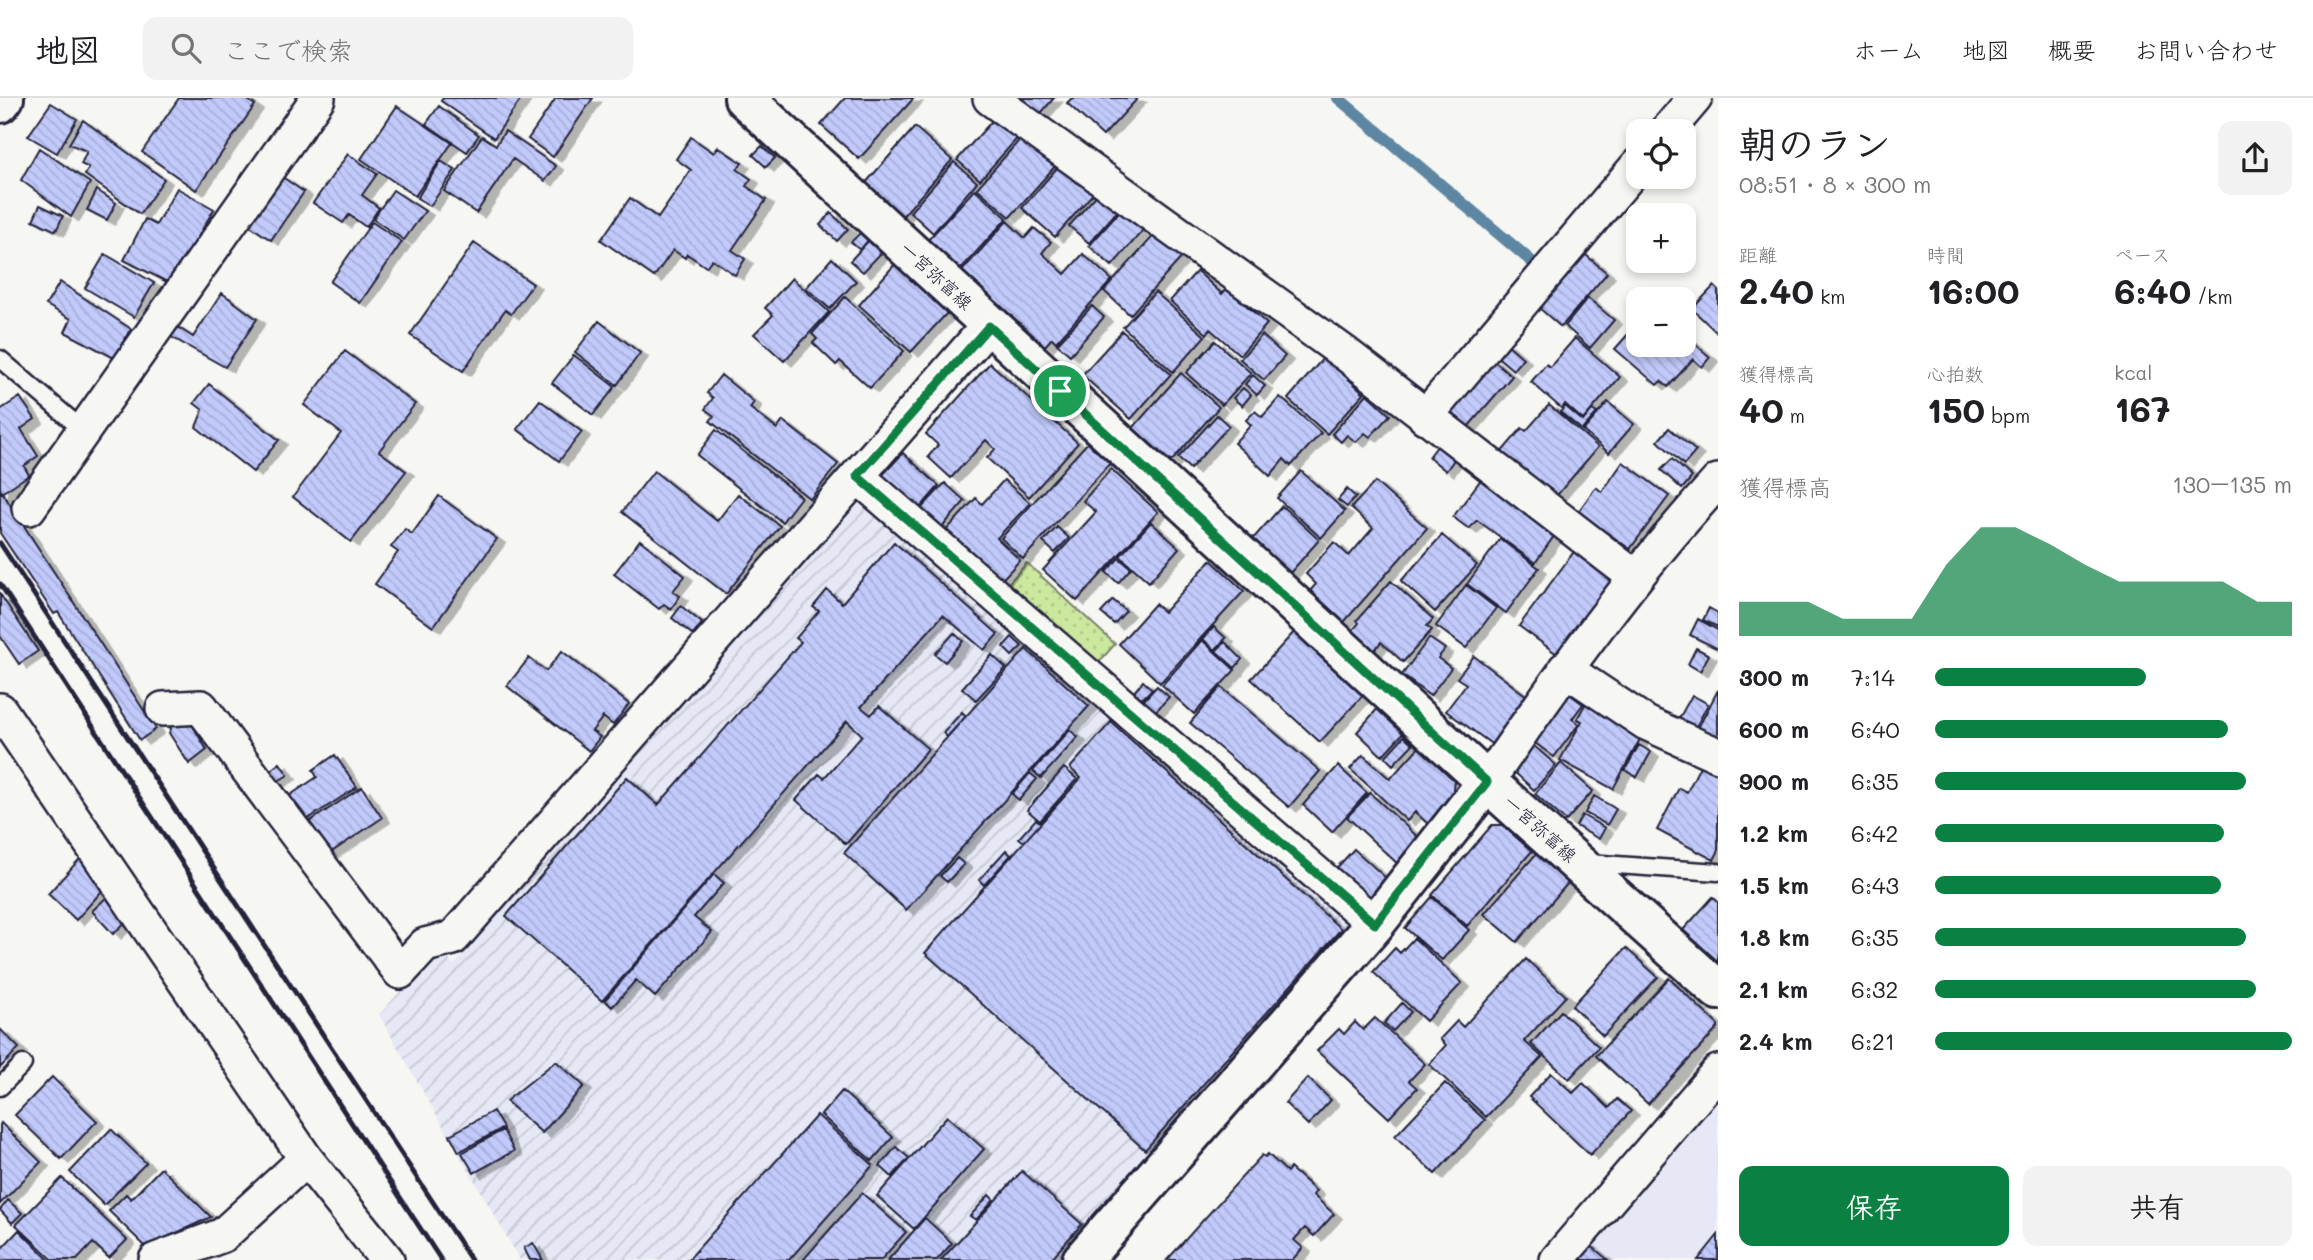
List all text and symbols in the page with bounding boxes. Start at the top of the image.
search box [143,17,633,80]
text: 地図 [35,27,101,70]
icon: search [167,29,205,67]
text: ここで検索 [223,33,353,67]
text: ホーム [1853,34,1924,65]
text: 地図 [1962,34,2010,65]
text: 概要 [2048,34,2096,65]
text: お問い合わせ [2134,34,2278,65]
text: 朝のラン [1739,118,1891,168]
map controls [1626,119,1696,357]
button: locate [1626,119,1696,189]
button: share [2218,121,2292,195]
text: 08:51 · 8 × 300 m [1739,169,1931,199]
button: + [1626,203,1696,273]
street label: 一宮弥富線 [896,236,978,315]
text: 距離 [1739,242,1777,267]
text: 時間 [1927,242,1965,267]
text: ペース [2114,242,2170,267]
text: 2.40 [1739,267,1814,313]
text: 16:00 [1927,267,2019,313]
text: 6:40 [2114,267,2191,313]
text: km [1814,284,1845,309]
text: /km [2191,284,2233,309]
button: − [1626,287,1696,357]
text: kcal [2114,360,2152,385]
pin [1030,361,1090,421]
text: 獲得標高 [1739,361,1815,386]
text: 心拍数 [1927,361,1984,386]
icon: arrive [1041,372,1079,410]
text: 167 [2114,385,2171,431]
text: 40 [1739,386,1784,432]
text: 150 [1927,386,1985,432]
text: m [1784,403,1805,428]
text: bpm [1985,403,2030,428]
text: 130–135 m [2172,469,2292,499]
text: 獲得標高 [1739,472,1831,502]
text: 300 m [1739,662,1809,692]
text: 7:14 [1851,662,1895,692]
text: 600 m [1739,714,1809,744]
text: 6:40 [1851,714,1900,744]
text: 900 m [1739,766,1809,796]
text: 6:35 [1851,766,1899,796]
street label: 一宮弥富線 [1499,789,1582,867]
text: 1.2 km [1739,818,1808,848]
text: 6:42 [1851,818,1898,848]
text: 1.5 km [1739,870,1809,900]
text: 6:43 [1851,870,1899,900]
text: 1.8 km [1739,922,1809,952]
text: 6:35 [1851,922,1899,952]
text: 2.1 km [1739,974,1808,1004]
text: 6:32 [1851,974,1898,1004]
text: 2.4 km [1739,1026,1812,1056]
text: 6:21 [1851,1026,1895,1056]
button: 保存 [1739,1166,2009,1246]
button: 共有 [2023,1166,2292,1246]

